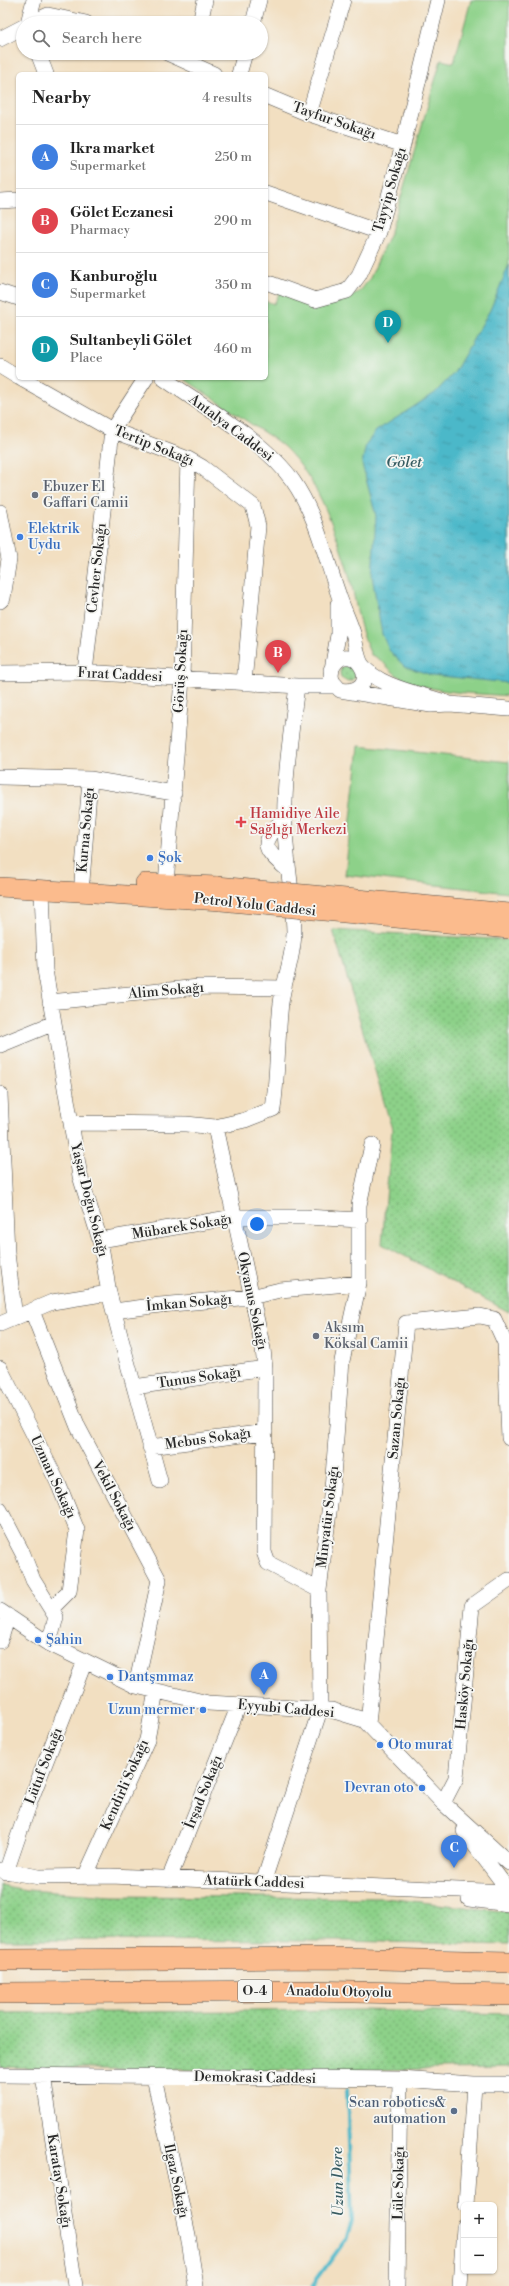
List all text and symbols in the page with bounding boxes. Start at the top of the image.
search box [16,16,268,60]
icon: search [30,27,52,49]
text: Search here [62,29,142,48]
text: Nearby [32,87,91,109]
text: 4 results [202,90,252,106]
street label: Tayfur Sokağı [290,98,379,144]
text: Ikra market [70,139,155,158]
street label: Tayyip Sokağı [369,145,411,235]
text: A [40,149,50,165]
text: 250 m [215,149,252,165]
text: Supermarket [70,158,146,174]
text: Gölet Eczanesi [70,203,173,222]
text: B [40,213,50,229]
text: 290 m [214,213,252,229]
text: Pharmacy [70,222,130,238]
text: Kanburoğlu [70,267,157,286]
text: C [40,277,50,293]
text: 350 m [215,277,252,293]
text: Supermarket [70,286,146,302]
pin: D [375,310,401,343]
text: Sultanbeyli Gölet [70,331,192,350]
text: D [40,341,50,357]
text: 460 m [214,341,252,357]
text: Place [70,350,102,366]
street label: Antalya Caddesi [184,390,277,466]
street label: Tertip Sokağı [111,422,197,470]
water label: Gölet [386,453,423,472]
place label: Ebuzer El Gaffari Camii [43,478,129,512]
marker: Ebuzer El Gaffari Camii [30,490,40,500]
place label: Elektrik Uydu [28,520,80,554]
street label: Cevher Sokağı [83,522,111,614]
marker: Elektrik Uydu [15,532,25,542]
street label: Görüş Sokağı [170,628,192,714]
pin: B [265,640,291,673]
street label: Fırat Caddesi [77,664,163,686]
street label: Kurna Sokağı [73,786,99,873]
place label: Hamidiye Aile Sağlığı Merkezi [250,805,347,839]
marker: Hamidiye Aile Sağlığı Merkezi [235,816,247,828]
place label: Şok [158,849,182,867]
marker: Şok [145,853,155,863]
street label: Petrol Yolu Caddesi [193,890,317,920]
street label: Alim Sokağı [126,979,205,1003]
street label: Yaşar Doğu Sokağı [66,1140,112,1259]
street label: Mübarek Sokağı [131,1210,234,1244]
your location [247,1214,267,1234]
street label: Okyanus Sokağı [233,1250,271,1352]
street label: İmkan Sokağı [145,1288,233,1316]
place label: Aksım Köksal Camii [323,1319,409,1353]
marker: Aksım Köksal Camii [311,1331,321,1341]
street label: Tunus Sokağı [156,1363,243,1393]
street label: Sazan Sokağı [384,1376,410,1460]
street label: Mebus Sokağı [164,1424,253,1454]
street label: Uzman Sokağı [26,1432,80,1522]
street label: Vekil Sokağı [87,1457,140,1535]
street label: Minyatür Sokağı [313,1464,343,1569]
place label: Şahin [46,1631,83,1649]
marker: Şahin [33,1635,43,1645]
street label: Hasköy Sokağı [452,1637,478,1730]
pin: A [251,1662,277,1695]
place label: Dantşmmaz [118,1668,194,1686]
marker: Dantşmmaz [105,1672,115,1682]
street label: Eyyubi Caddesi [237,1696,336,1722]
place label: Uzun mermer [108,1701,195,1719]
marker: Uzun mermer [198,1705,208,1715]
street label: Lütuf Sokağı [21,1725,67,1807]
street label: Kendirli Sokağı [97,1736,153,1834]
place label: Oto murat [388,1736,453,1754]
marker: Oto murat [375,1740,385,1750]
street label: İrşad Sokağı [179,1751,227,1832]
place label: Devran oto [344,1779,414,1797]
marker: Devran oto [417,1783,427,1793]
pin: C [441,1835,467,1868]
street label: Atatürk Caddesi [202,1871,305,1893]
road number: O-4 [238,1980,272,2002]
street label: Anadolu Otoyolu [285,1982,392,2002]
street label: Demokrasi Caddesi [194,2068,317,2088]
place label: Scan robotics& automation [349,2094,447,2128]
marker: Scan robotics& automation [449,2106,459,2116]
street label: Karatay Sokağı [43,2132,75,2230]
street label: Ilgaz Sokağı [159,2142,193,2220]
street label: Lüle Sokağı [389,2145,409,2220]
water label: Uzun Dere [328,2147,348,2217]
map controls [461,2202,497,2274]
button: + [461,2202,497,2238]
button: − [461,2238,497,2274]

